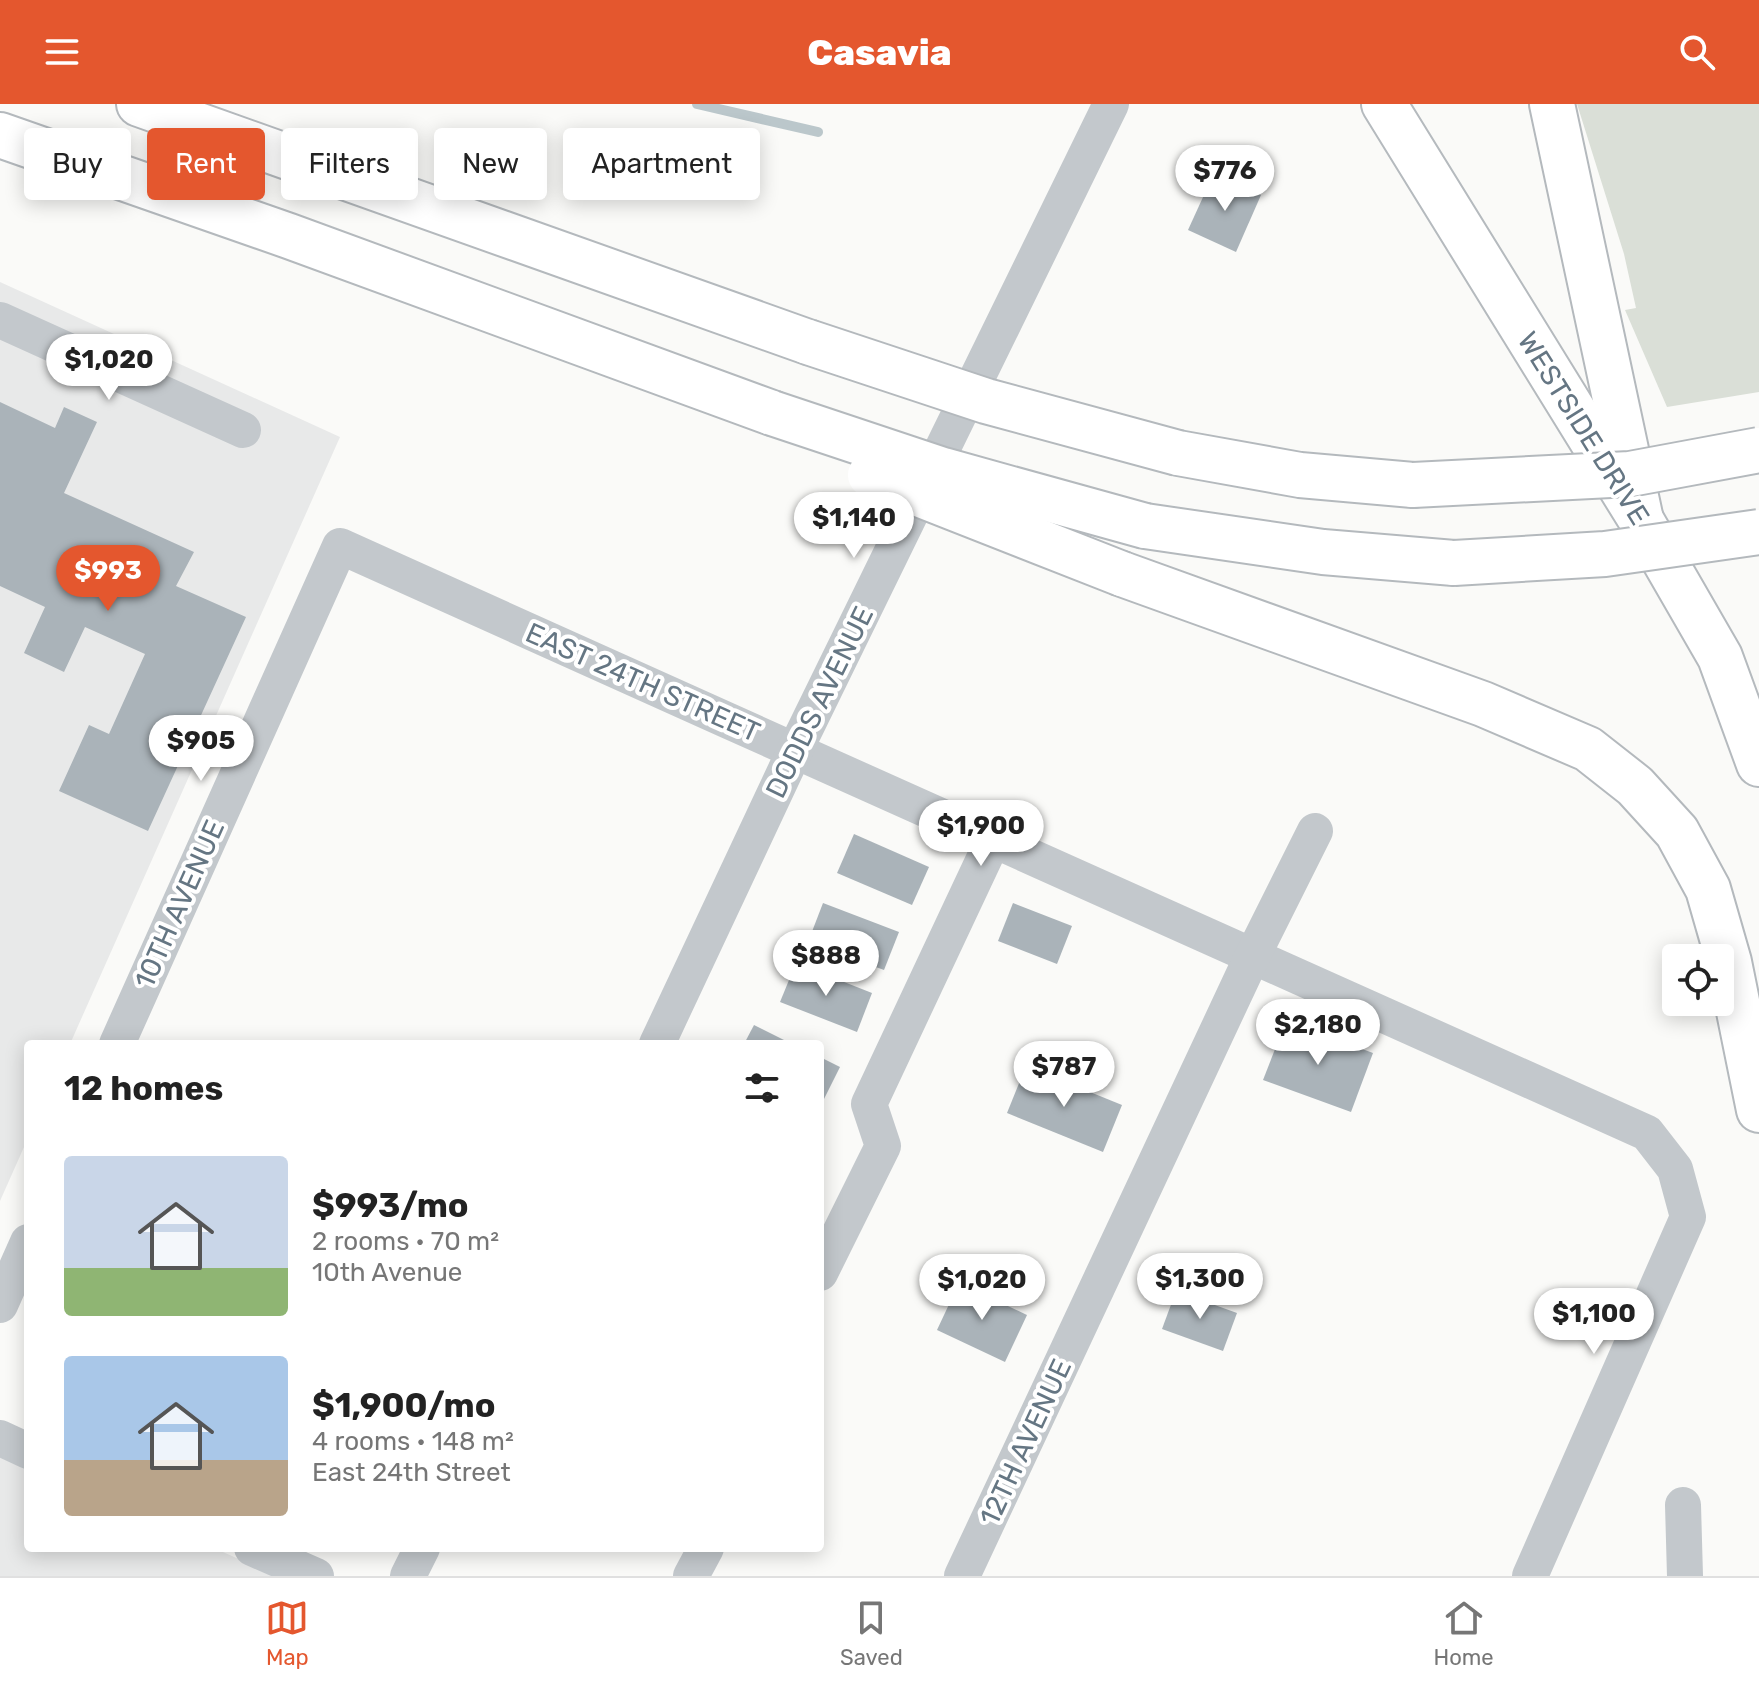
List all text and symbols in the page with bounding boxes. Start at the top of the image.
icon: menu [40,30,84,74]
icon: search [1675,30,1719,74]
text: Casavia [807,31,952,74]
chip: Buy [24,128,131,200]
chip: Rent [147,128,265,200]
chip: Filters [281,128,418,200]
chip: New [434,128,547,200]
chip: Apartment [563,128,760,200]
pin: $776 [1178,145,1272,213]
text: $776 [1193,155,1257,186]
street label: WESTSIDE DRIVE [1511,326,1656,531]
pin: $1,020 [44,334,174,402]
text: $1,020 [64,344,154,375]
pin: $1,140 [789,492,919,560]
text: $1,140 [812,502,896,533]
pin: $993 [61,545,155,613]
text: $993 [74,555,142,586]
street label: DODDS AVENUE [759,601,880,803]
street label: EAST 24TH STREET [521,616,765,749]
pin: $905 [154,715,248,783]
text: $905 [167,725,235,756]
pin: $1,900 [916,800,1046,868]
text: $1,900 [937,810,1025,841]
street label: 10TH AVENUE [128,815,231,993]
pin: $888 [779,930,873,998]
text: $888 [791,940,861,971]
map controls [1662,944,1734,1016]
button: locate [1662,944,1734,1016]
pin: $2,180 [1253,999,1383,1067]
text: $2,180 [1274,1009,1362,1040]
pin: $787 [1017,1041,1111,1109]
text: $787 [1032,1051,1096,1082]
icon: filters [740,1066,784,1110]
text: 12 homes [64,1068,223,1109]
text: $993/mo [312,1185,469,1226]
icon: home [128,1188,224,1284]
text: 2 rooms · 70 m² [312,1226,499,1257]
pin: $1,300 [1135,1253,1265,1321]
pin: $1,020 [917,1254,1047,1322]
text: 10th Avenue [312,1257,462,1288]
text: $1,300 [1155,1263,1245,1294]
text: $1,020 [937,1264,1027,1295]
pin: $1,100 [1529,1288,1659,1356]
text: $1,100 [1552,1298,1636,1329]
street label: 12TH AVENUE [973,1354,1078,1531]
text: $1,900/mo [312,1385,496,1426]
icon: home [128,1388,224,1484]
text: 4 rooms · 148 m² [312,1426,514,1457]
text: East 24th Street [312,1457,511,1488]
tab: Map [265,1596,309,1671]
tab: Saved [840,1596,903,1671]
tab: Home [1433,1596,1494,1671]

